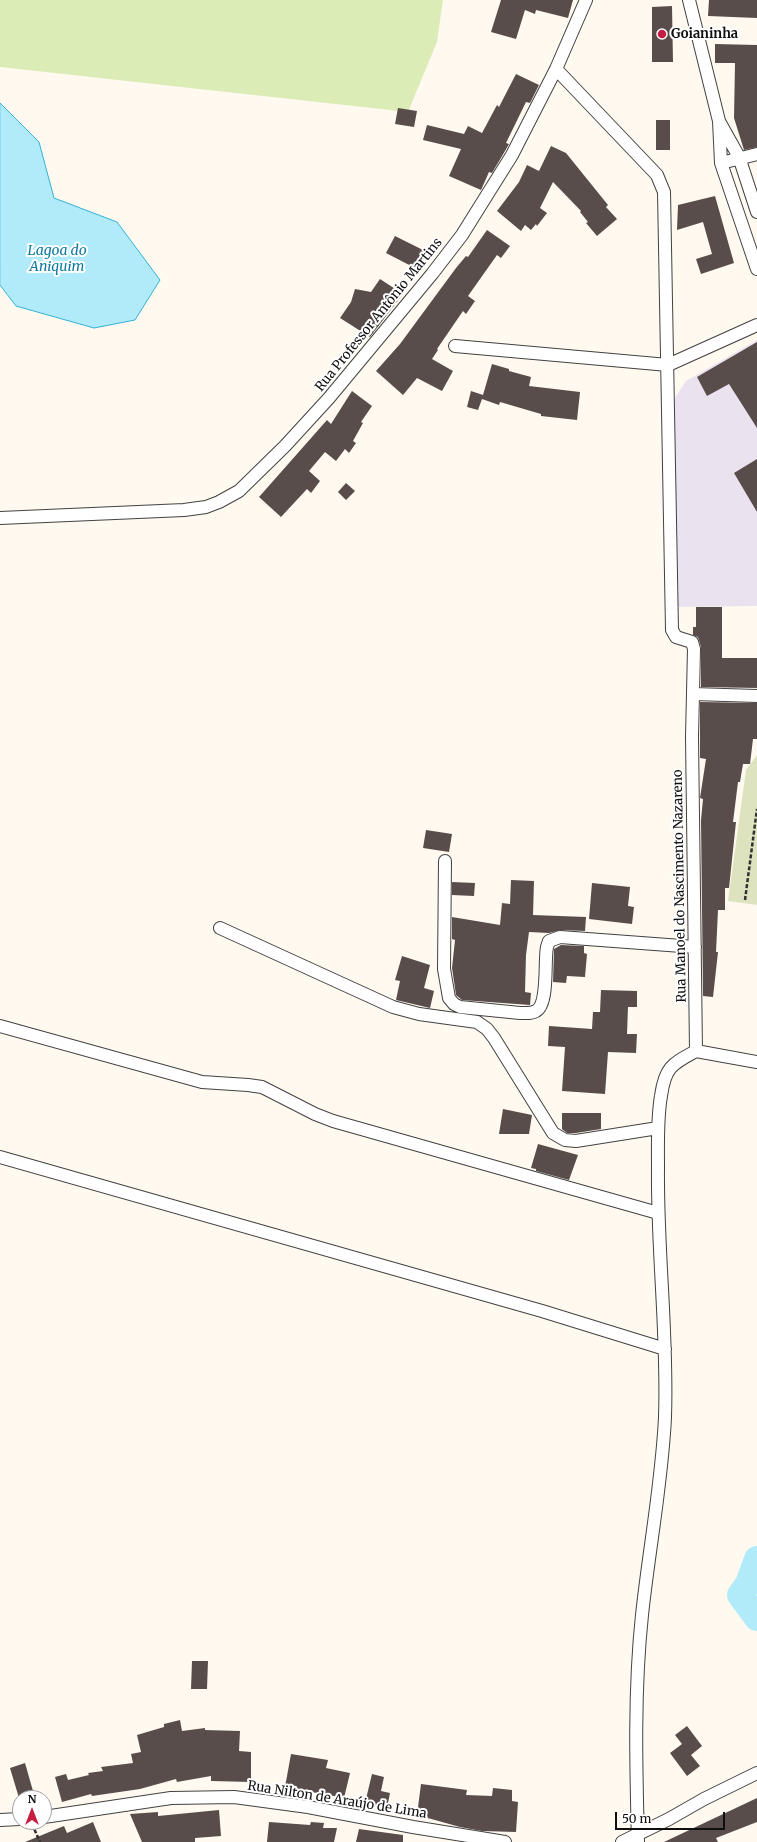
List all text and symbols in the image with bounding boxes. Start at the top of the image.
place label: Goianinha [671,26,738,42]
marker: Goianinha [656,28,668,40]
street label: Rua Professor Antônio Martins [312,235,446,395]
water label: Lagoa do Aniquim [27,243,87,276]
street label: Rua Manoel do Nascimento Nazareno [670,769,690,1003]
street label: Rua Nilton de Araújo de Lima [246,1778,428,1822]
north arrow [12,1790,52,1830]
text: N [28,1792,36,1806]
scale bar [617,1804,727,1830]
text: 50 m [622,1811,651,1826]

